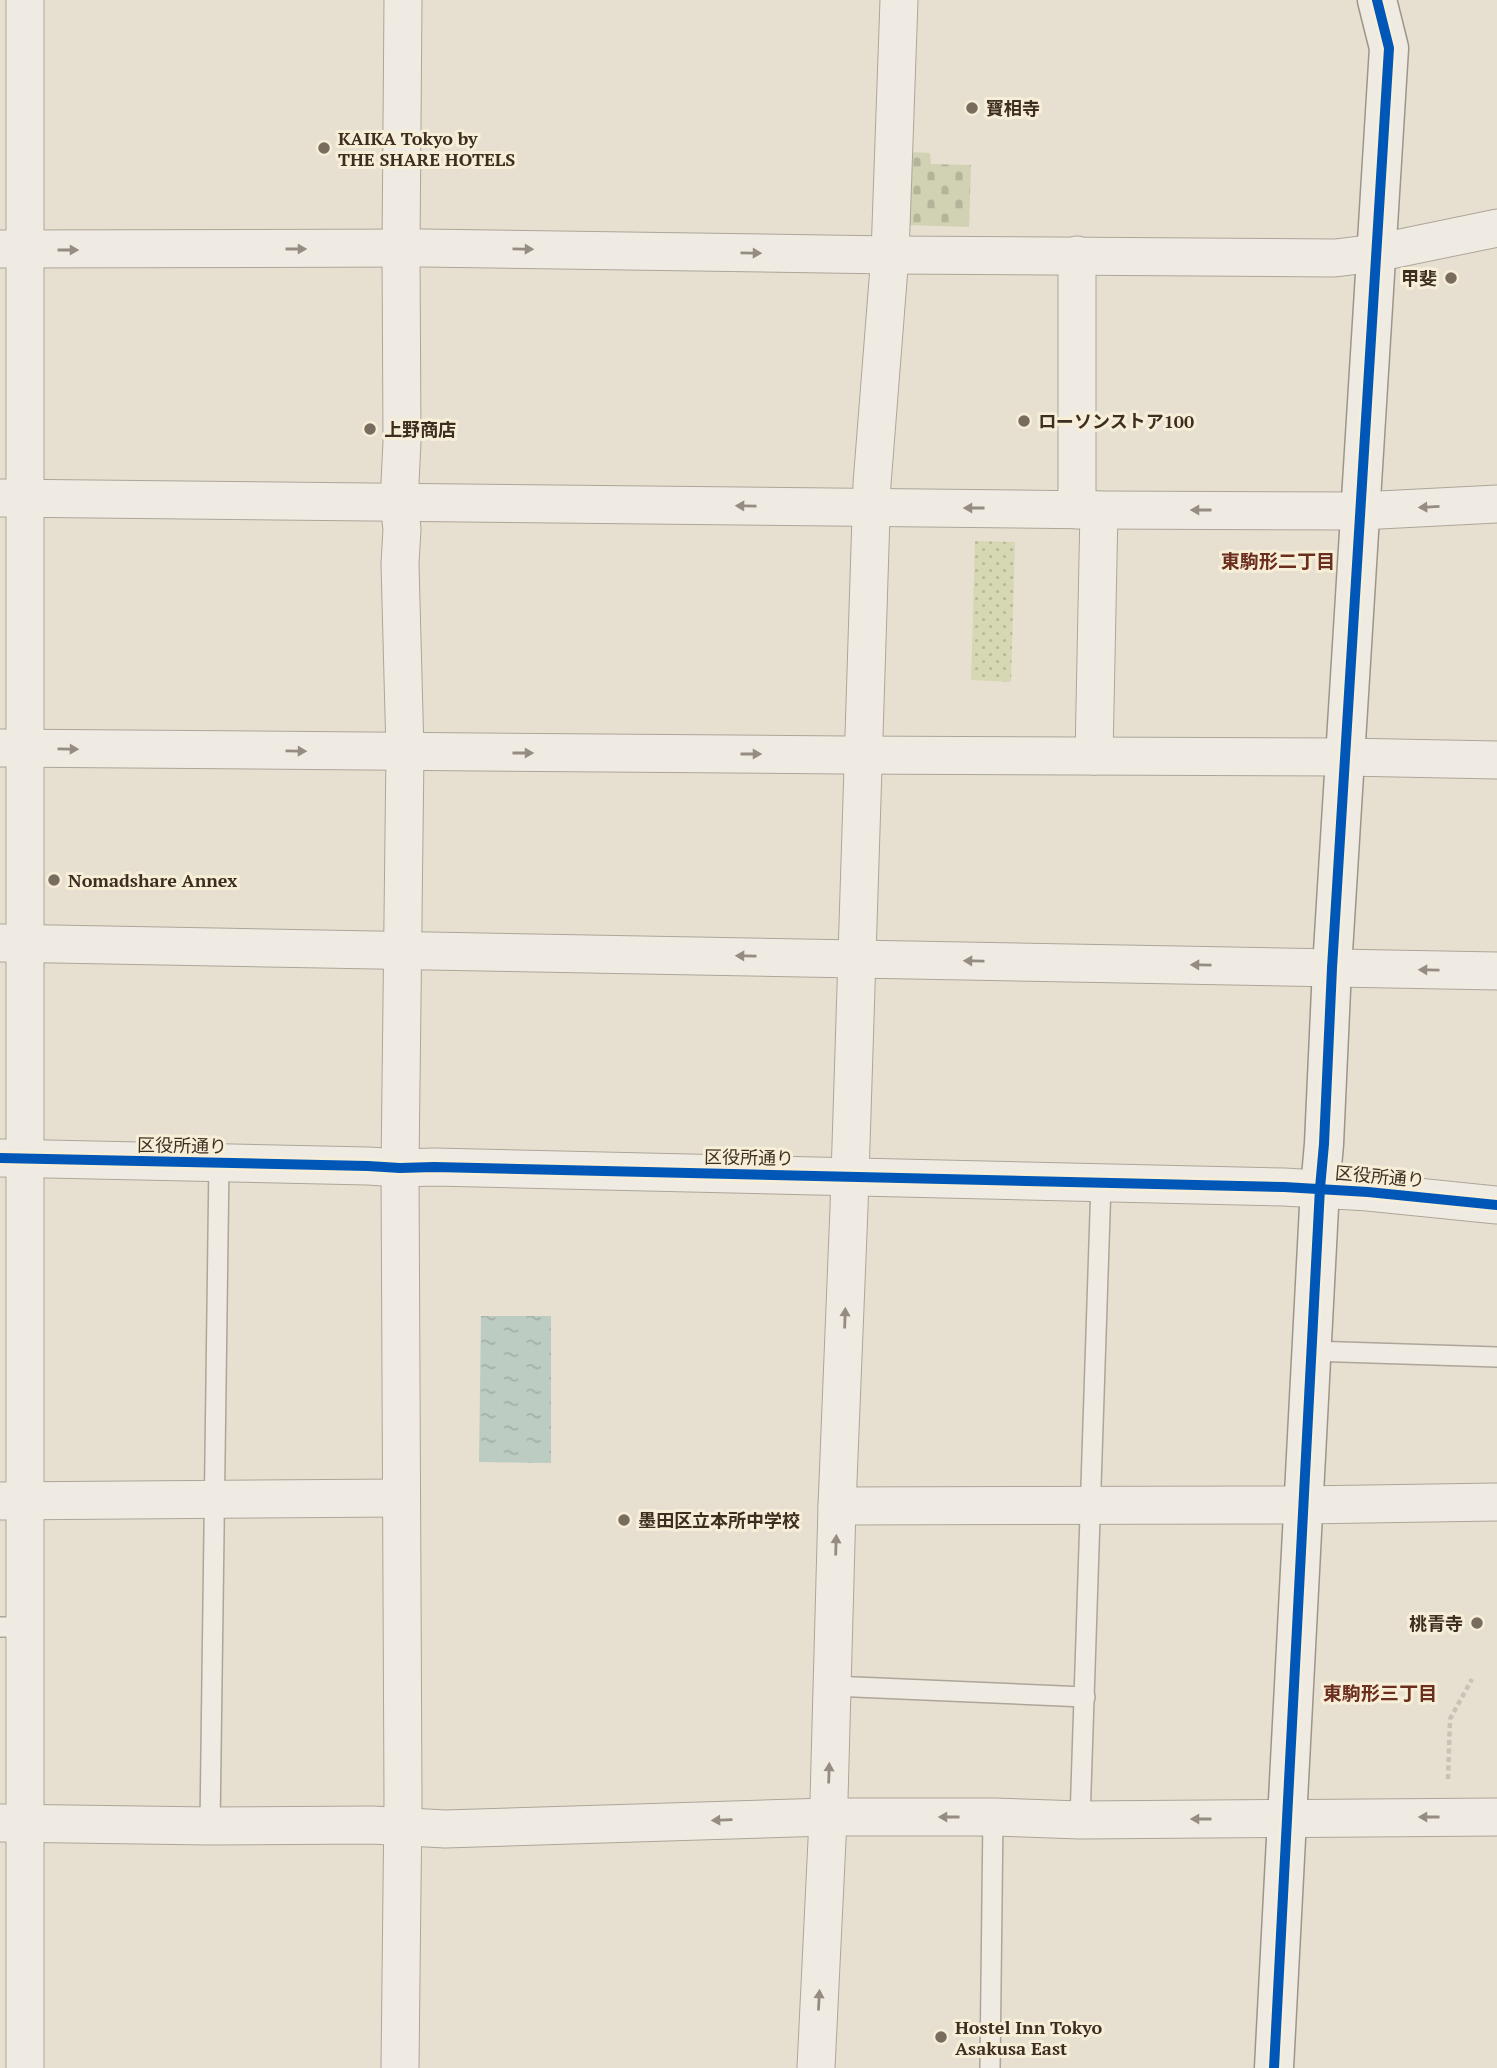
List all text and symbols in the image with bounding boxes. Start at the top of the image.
place label: 寶相寺 [986,96,1040,120]
marker: 寶相寺 [964,100,980,116]
place label: KAIKA Tokyo by THE SHARE HOTELS [338,126,515,171]
marker: KAIKA Tokyo by THE SHARE HOTELS [316,140,332,156]
one-way arrow [285,243,307,255]
one-way arrow [512,243,534,255]
one-way arrow [57,244,79,256]
one-way arrow [740,247,762,259]
place label: 甲斐 [1401,266,1437,290]
marker: 甲斐 [1443,270,1459,286]
place label: ローソンストア100 [1038,409,1194,433]
marker: ローソンストア100 [1016,413,1032,429]
place label: 上野商店 [384,417,456,441]
marker: 上野商店 [362,421,378,437]
one-way arrow [735,500,757,512]
one-way arrow [1418,501,1440,512]
one-way arrow [963,502,985,514]
one-way arrow [1190,504,1212,516]
district label: 東駒形二丁目 [1221,548,1335,573]
one-way arrow [57,743,79,755]
one-way arrow [285,745,307,757]
one-way arrow [512,747,534,759]
one-way arrow [740,749,762,760]
place label: Nomadshare Annex [68,868,237,892]
marker: Nomadshare Annex [46,872,62,888]
one-way arrow [735,951,757,962]
one-way arrow [963,955,985,967]
one-way arrow [1190,960,1212,971]
one-way arrow [1418,964,1440,976]
street label: 区役所通り [137,1132,227,1158]
street label: 区役所通り [704,1144,794,1170]
street label: 区役所通り [1334,1160,1426,1192]
one-way arrow [839,1307,850,1329]
place label: 墨田区立本所中学校 [638,1508,800,1532]
marker: 墨田区立本所中学校 [616,1512,632,1528]
one-way arrow [830,1534,842,1556]
place label: 桃青寺 [1409,1611,1463,1635]
marker: 桃青寺 [1469,1615,1485,1631]
district label: 東駒形三丁目 [1323,1680,1437,1705]
one-way arrow [824,1761,835,1783]
one-way arrow [938,1811,960,1823]
one-way arrow [1418,1811,1440,1823]
one-way arrow [1190,1813,1212,1825]
one-way arrow [711,1815,733,1826]
one-way arrow [814,1989,825,2011]
place label: Hostel Inn Tokyo Asakusa East [955,2015,1103,2060]
marker: Hostel Inn Tokyo Asakusa East [933,2029,949,2045]

